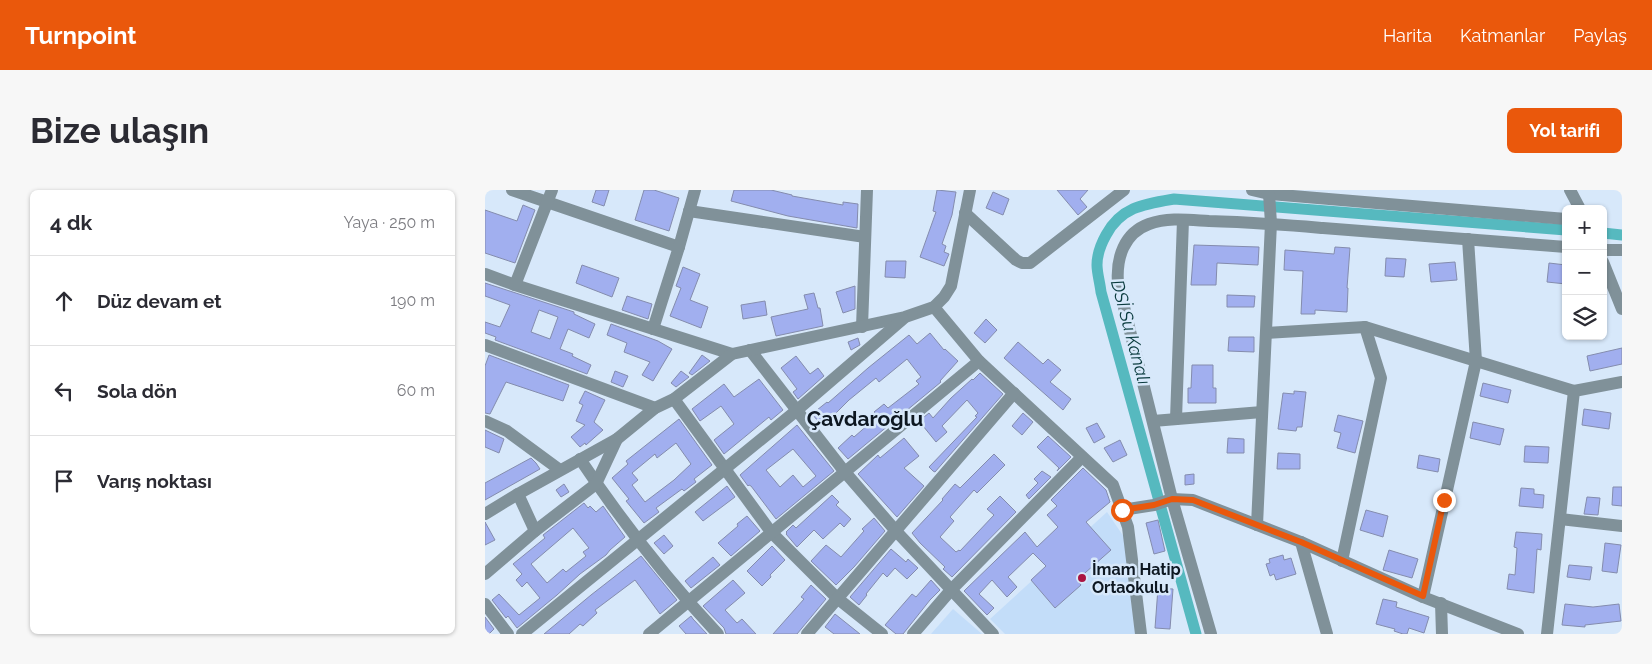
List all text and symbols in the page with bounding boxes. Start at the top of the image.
text: Turnpoint [25,21,137,50]
text: Harita [1383,25,1432,46]
text: Katmanlar [1460,25,1545,46]
text: Paylaş [1573,25,1627,46]
button: Yol tarifi [1507,108,1622,153]
text: Bize ulaşın [30,110,209,151]
map controls [1562,205,1607,340]
button: + [1562,205,1607,250]
text: 4 dk [50,210,92,235]
text: Yaya · 250 m [344,213,435,232]
button: − [1562,250,1607,295]
water label: DSİ Su Kanalı [1107,277,1155,387]
icon: ahead [50,287,78,315]
text: Düz devam et [97,290,222,312]
text: 190 m [390,291,435,310]
button: layers [1562,295,1607,340]
icon: left [50,377,78,405]
text: Sola dön [97,380,177,402]
text: 60 m [397,381,435,400]
district label: Çavdaroğlu [807,406,923,431]
icon: arrive [50,467,78,495]
text: Varış noktası [97,470,212,492]
route end [1433,489,1456,512]
route start [1111,499,1134,522]
place label: İmam Hatip Ortaokulu [1092,559,1181,597]
marker: İmam Hatip Ortaokulu [1076,572,1088,584]

